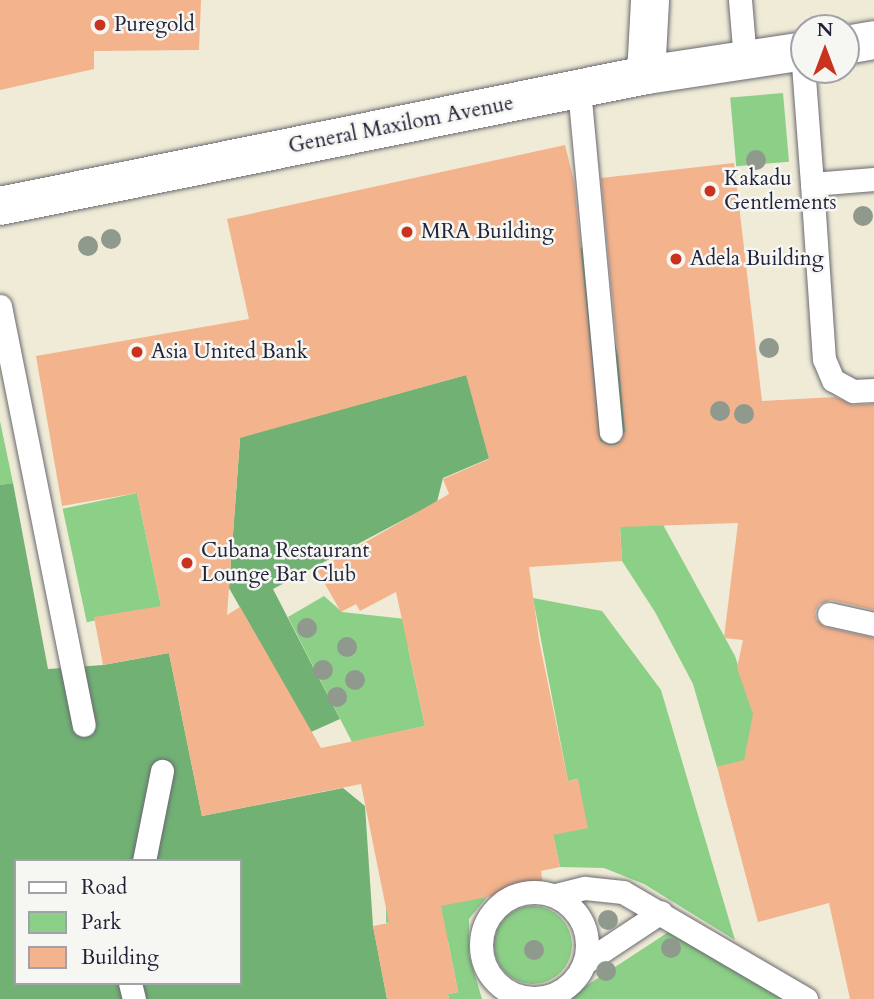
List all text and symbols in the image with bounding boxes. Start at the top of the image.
place label: Puregold [114,12,195,38]
north arrow [790,14,860,84]
marker: Puregold [92,17,108,33]
text: N [817,17,833,43]
street label: General Maxilom Avenue [286,91,516,159]
place label: Kakadu Gentlements [724,166,836,216]
marker: Kakadu Gentlements [702,183,718,199]
place label: MRA Building [421,219,554,245]
marker: MRA Building [399,224,415,240]
place label: Adela Building [690,246,824,272]
marker: Adela Building [668,251,684,267]
place label: Asia United Bank [151,339,308,365]
marker: Asia United Bank [129,344,145,360]
place label: Cubana Restaurant Lounge Bar Club [201,538,369,588]
marker: Cubana Restaurant Lounge Bar Club [179,555,195,571]
legend [14,859,242,985]
text: Road [81,873,127,902]
text: Park [81,908,121,937]
text: Building [81,943,159,972]

